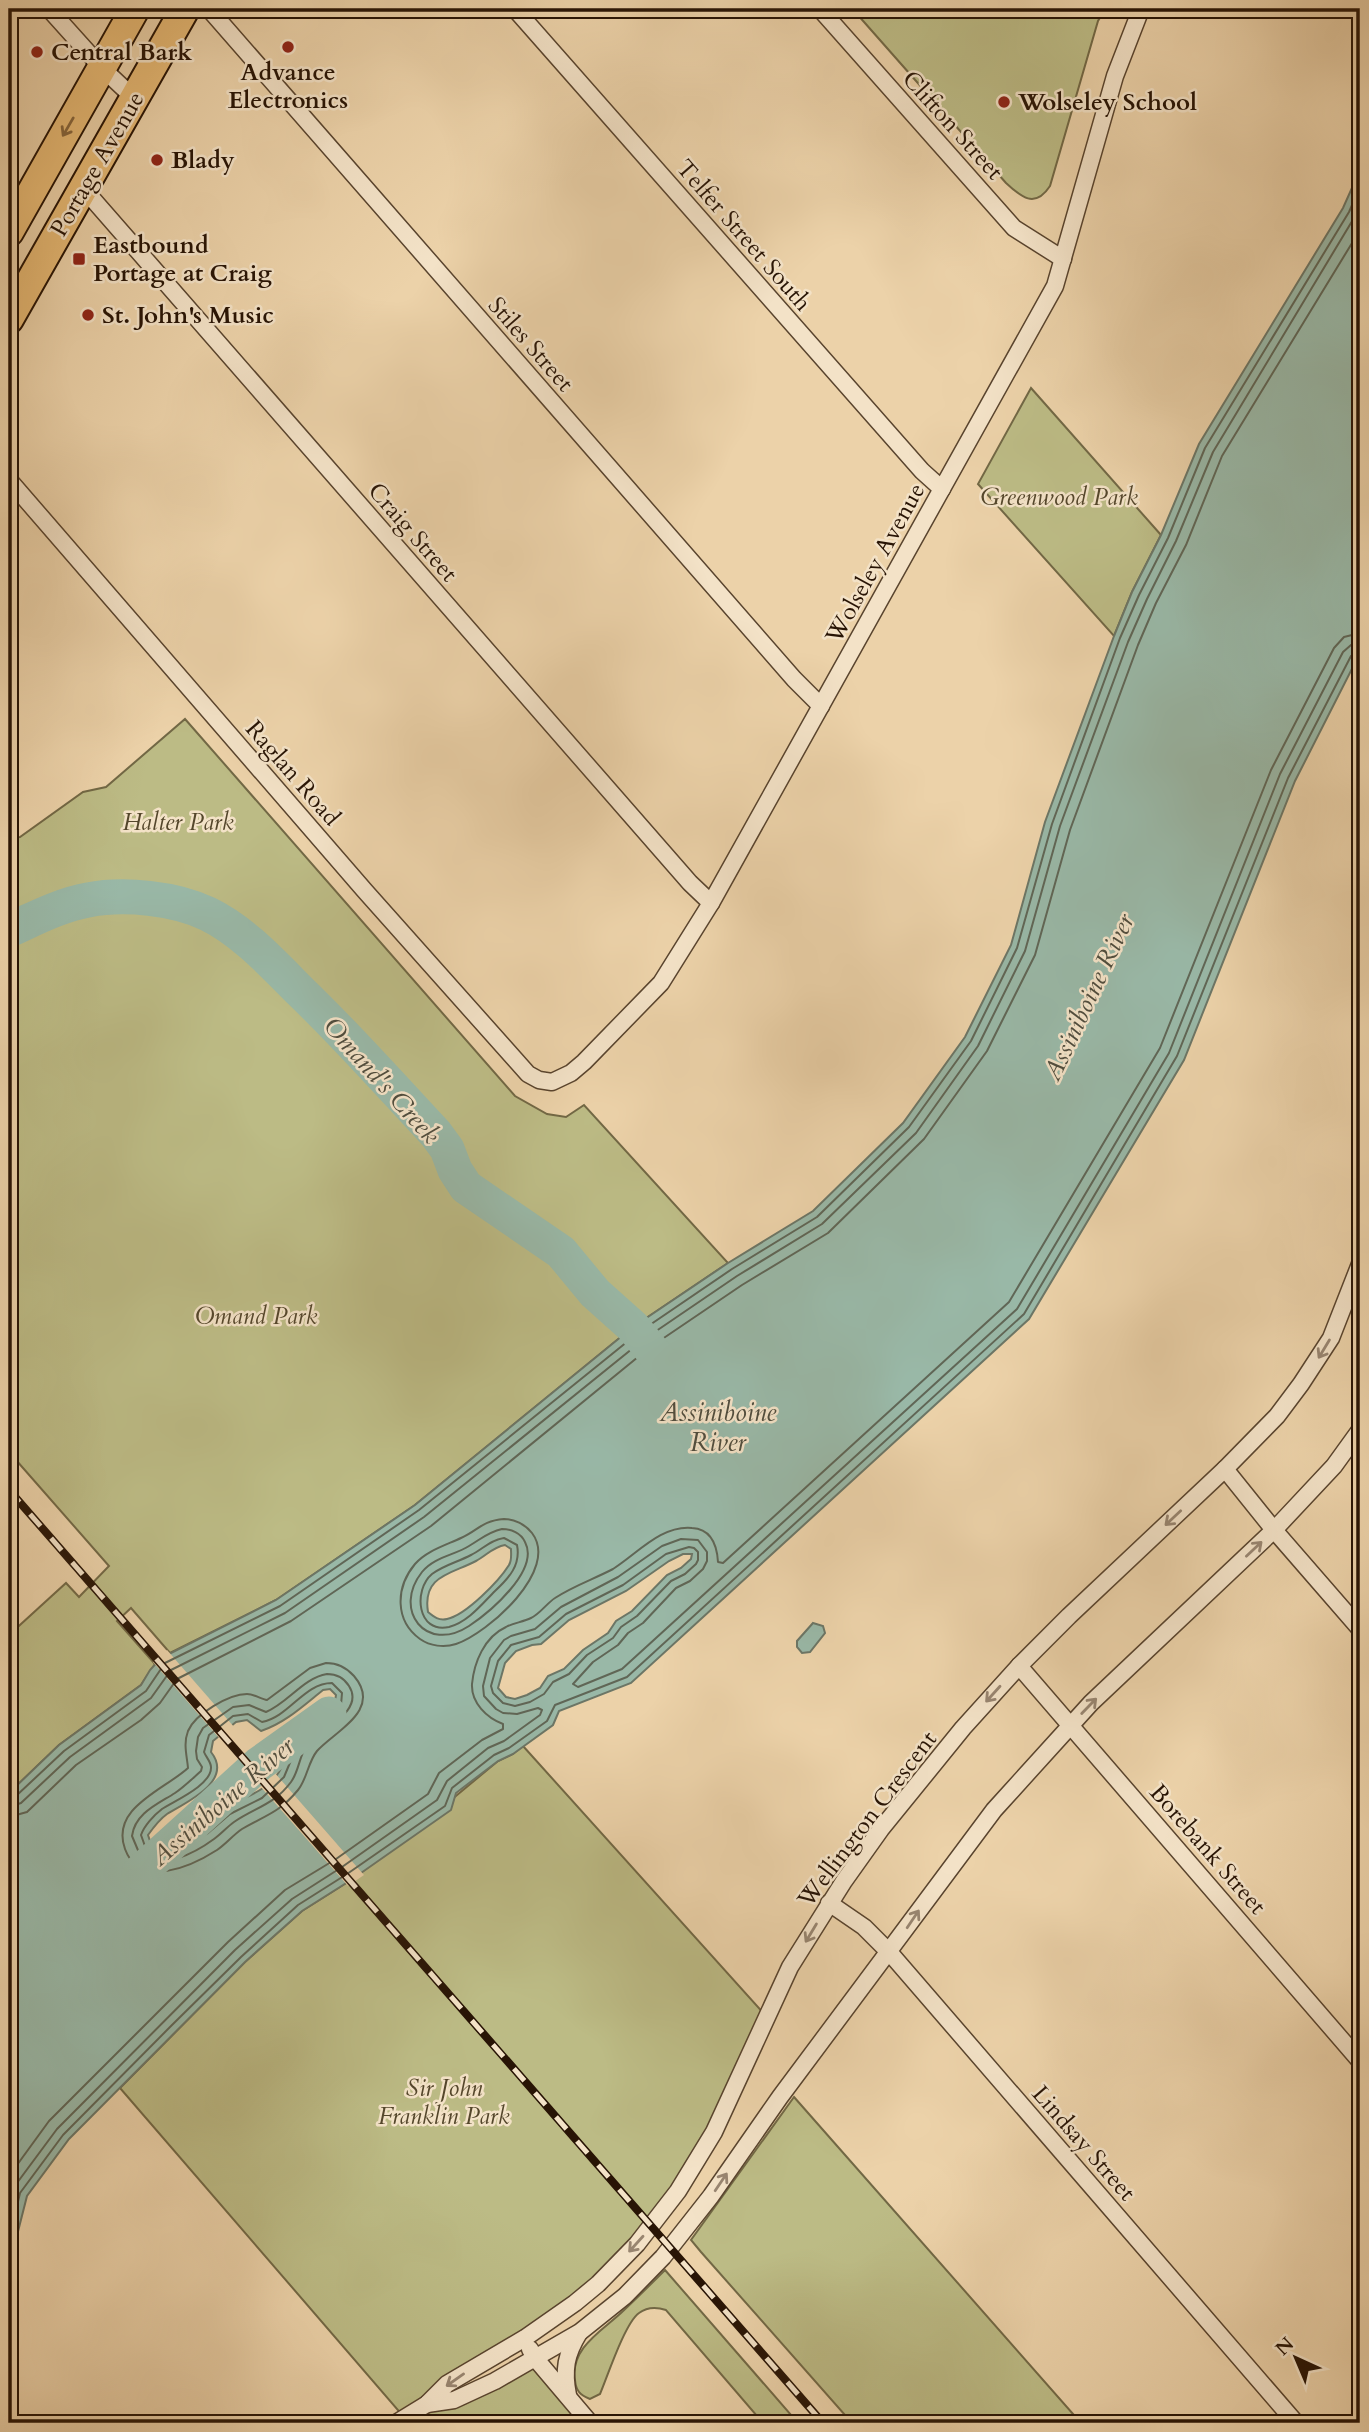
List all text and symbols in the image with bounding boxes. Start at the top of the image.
place label: Central Bark [51,36,192,69]
marker: Advance Electronics [280,39,296,55]
marker: Central Bark [29,44,45,60]
place label: Advance Electronics [228,56,348,117]
street label: Clifton Street [895,63,1011,188]
street label: Portage Avenue [43,86,152,243]
place label: Wolseley School [1017,86,1197,119]
marker: Wolseley School [996,94,1012,110]
one-way arrow [61,116,75,136]
place label: Blady [171,144,235,177]
marker: Blady [149,152,165,168]
street label: Telfer Street South [668,152,819,318]
place label: Eastbound Portage at Craig [93,229,272,290]
marker: Eastbound Portage at Craig [71,251,87,267]
street label: Stiles Street [480,290,581,399]
place label: St. John's Music [102,299,274,332]
marker: St. John's Music [80,307,96,323]
street label: Craig Street [360,476,465,589]
street label: Wolseley Avenue [817,477,933,650]
park label: Greenwood Park [980,481,1138,514]
street label: Raglan Road [238,714,348,833]
park label: Halter Park [122,806,234,839]
water label: Assiniboine River [1034,907,1143,1087]
water label: Omand's Creek [315,1009,448,1151]
park label: Omand Park [195,1300,317,1333]
one-way arrow [1317,1338,1331,1358]
water label: Assiniboine River [659,1395,777,1460]
one-way arrow [1165,1510,1182,1527]
one-way arrow [1245,1541,1262,1558]
one-way arrow [985,1685,1002,1702]
one-way arrow [1080,1698,1097,1715]
street label: Wellington Crescent [789,1724,945,1915]
water label: Assiniboine River [142,1728,303,1874]
street label: Borebank Street [1142,1777,1274,1922]
one-way arrow [906,1910,920,1929]
one-way arrow [803,1922,817,1942]
park label: Sir John Franklin Park [378,2072,510,2133]
street label: Lindsay Street [1024,2079,1143,2208]
one-way arrow [714,2172,728,2192]
one-way arrow [628,2235,644,2253]
north arrow [1260,2324,1330,2394]
text: N [1270,2331,1300,2362]
one-way arrow [446,2373,465,2387]

